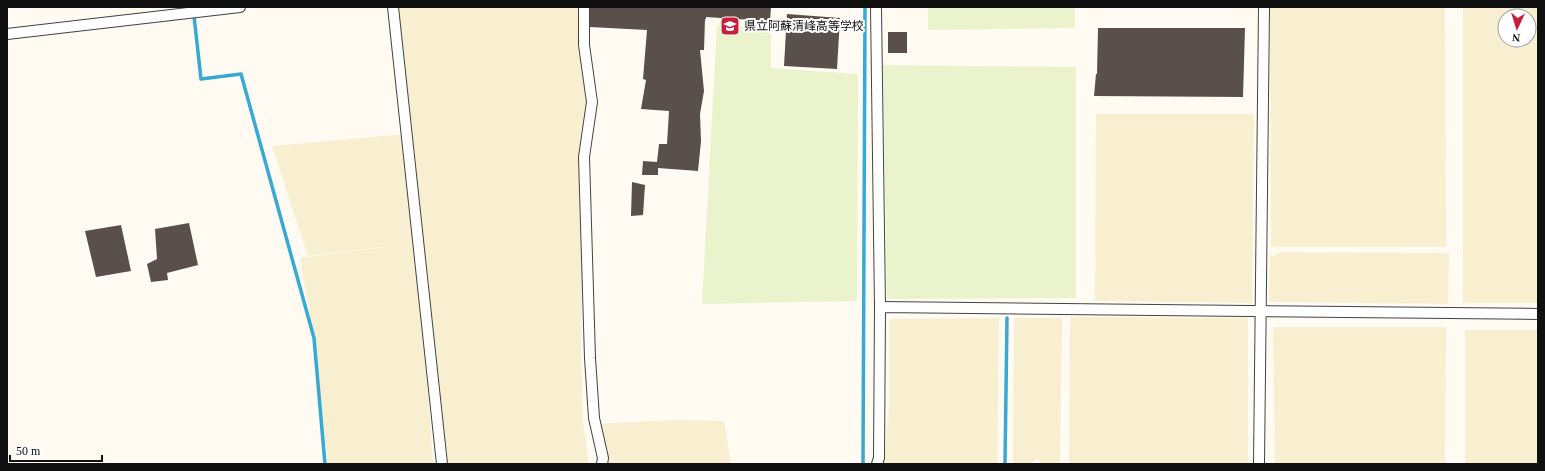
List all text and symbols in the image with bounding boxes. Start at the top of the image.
north arrow [1497,8,1537,48]
school or university icon: 県立阿蘇清峰高等学校 [719,15,741,37]
place label: 県立阿蘇清峰高等学校 [744,19,864,33]
text: N [1512,32,1521,44]
scale bar [10,437,102,463]
text: 50 m [16,444,41,458]

